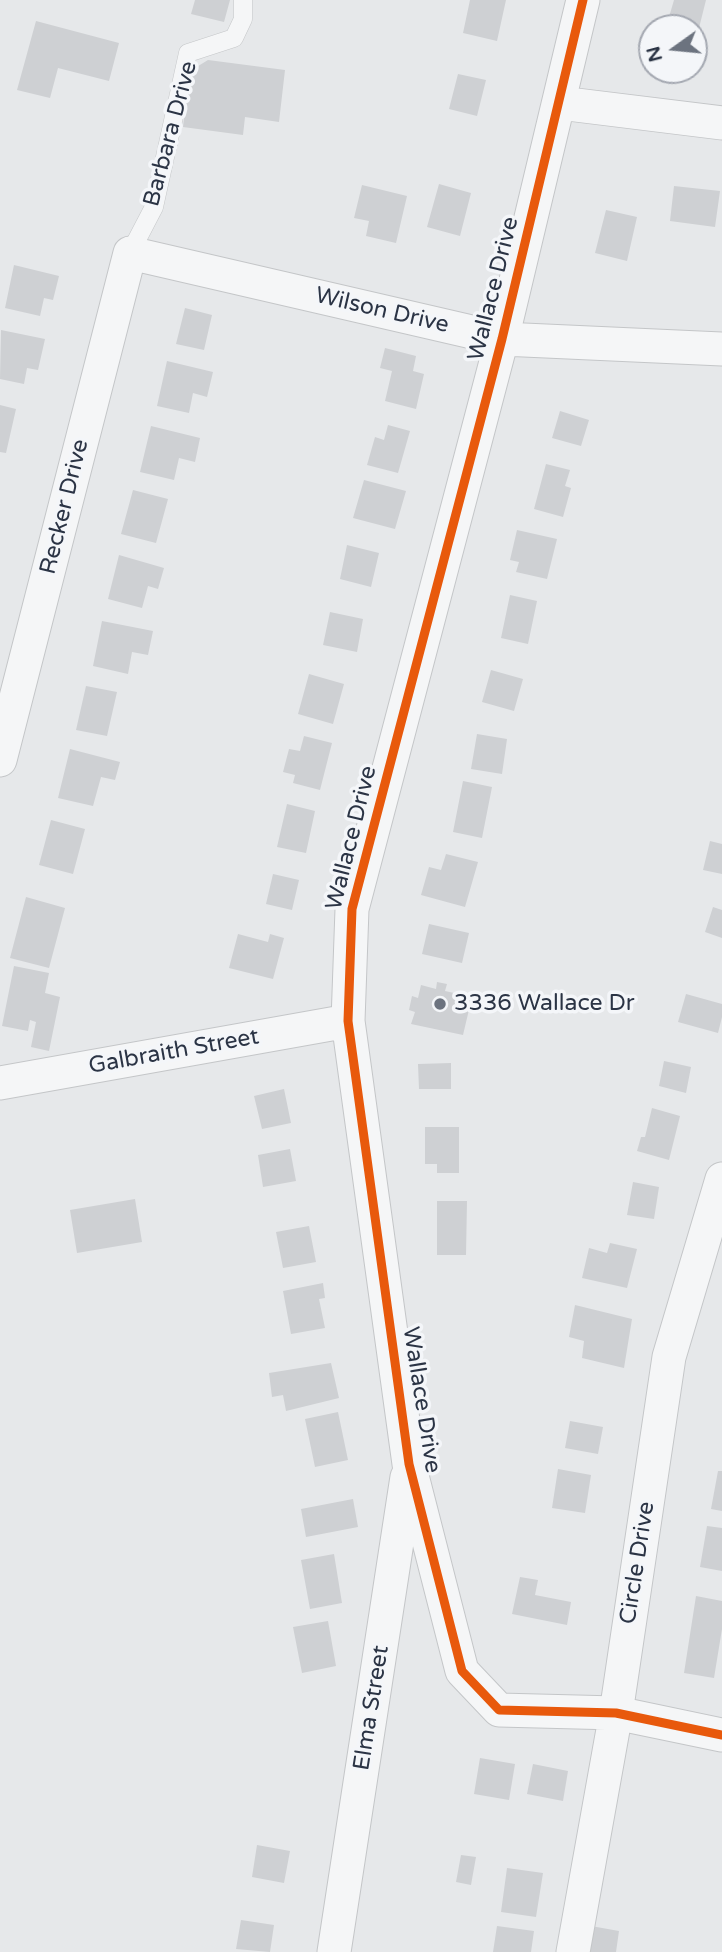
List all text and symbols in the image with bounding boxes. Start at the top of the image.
north arrow [638,14,708,84]
text: N [642,44,667,64]
street label: Barbara Drive [138,58,204,210]
street label: Wallace Drive [463,214,525,364]
street label: Wilson Drive [313,282,451,340]
street label: Recker Drive [35,436,95,578]
street label: Wallace Drive [321,763,383,913]
place label: 3336 Wallace Dr [454,990,634,1018]
marker: 3336 Wallace Dr [432,996,448,1012]
street label: Galbraith Street [87,1023,261,1081]
street label: Wallace Drive [396,1325,446,1475]
street label: Circle Drive [615,1500,661,1626]
street label: Elma Street [349,1644,395,1772]

